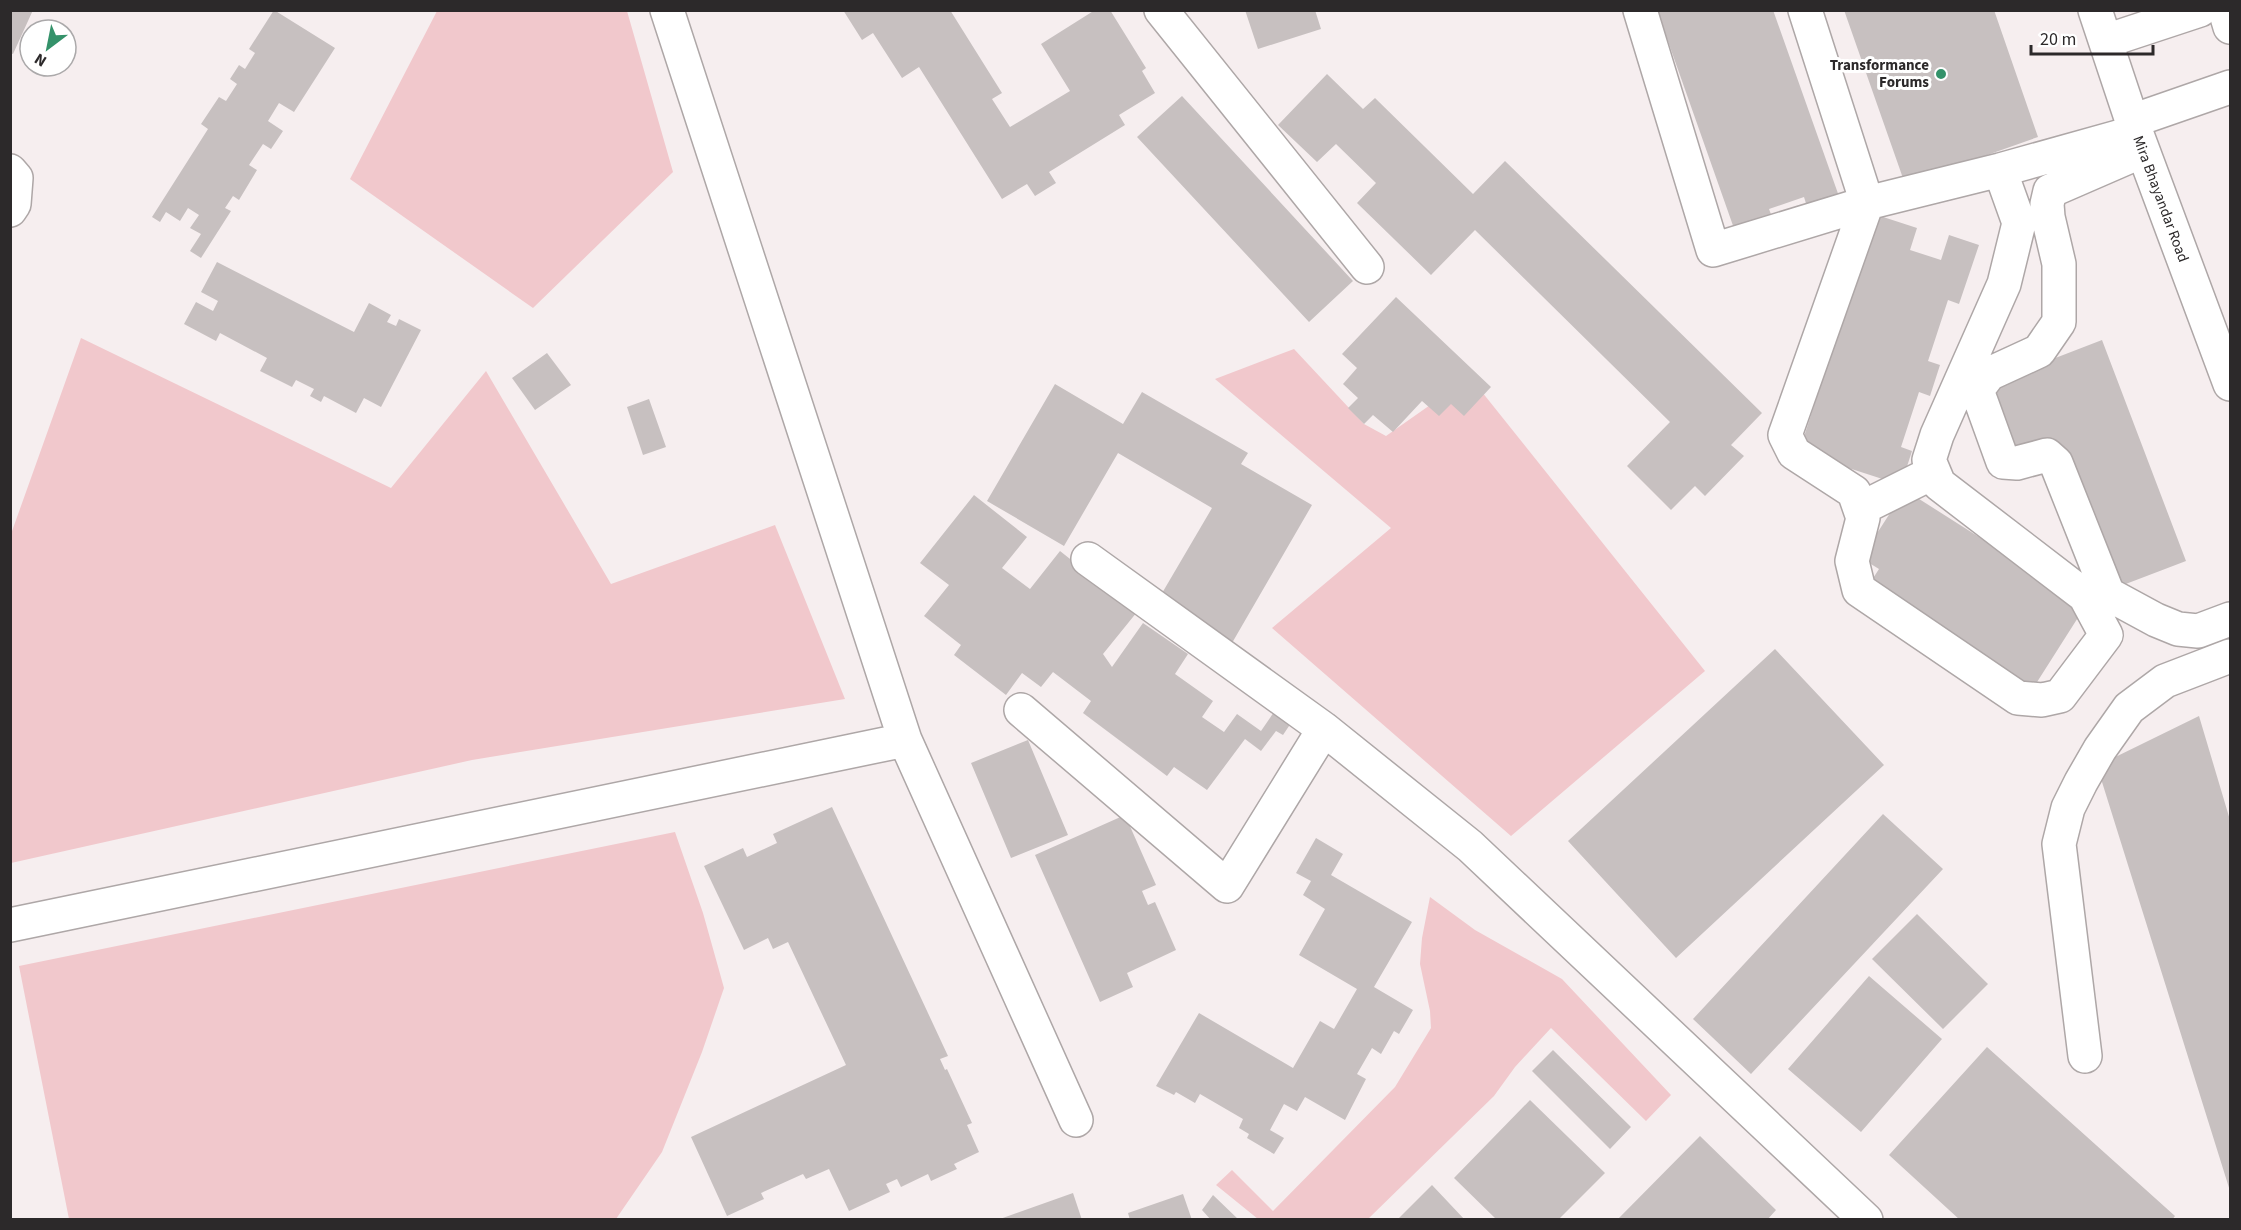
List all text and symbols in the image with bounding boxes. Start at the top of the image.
north arrow [18,18,78,78]
scale bar [2031,18,2152,56]
text: 20 m [2040,27,2076,52]
text: N [30,48,51,72]
place label: Transformance Forums [1830,55,1929,93]
marker: Transformance Forums [1934,67,1948,81]
street label: Mira Bhayandar Road [2127,133,2194,265]

